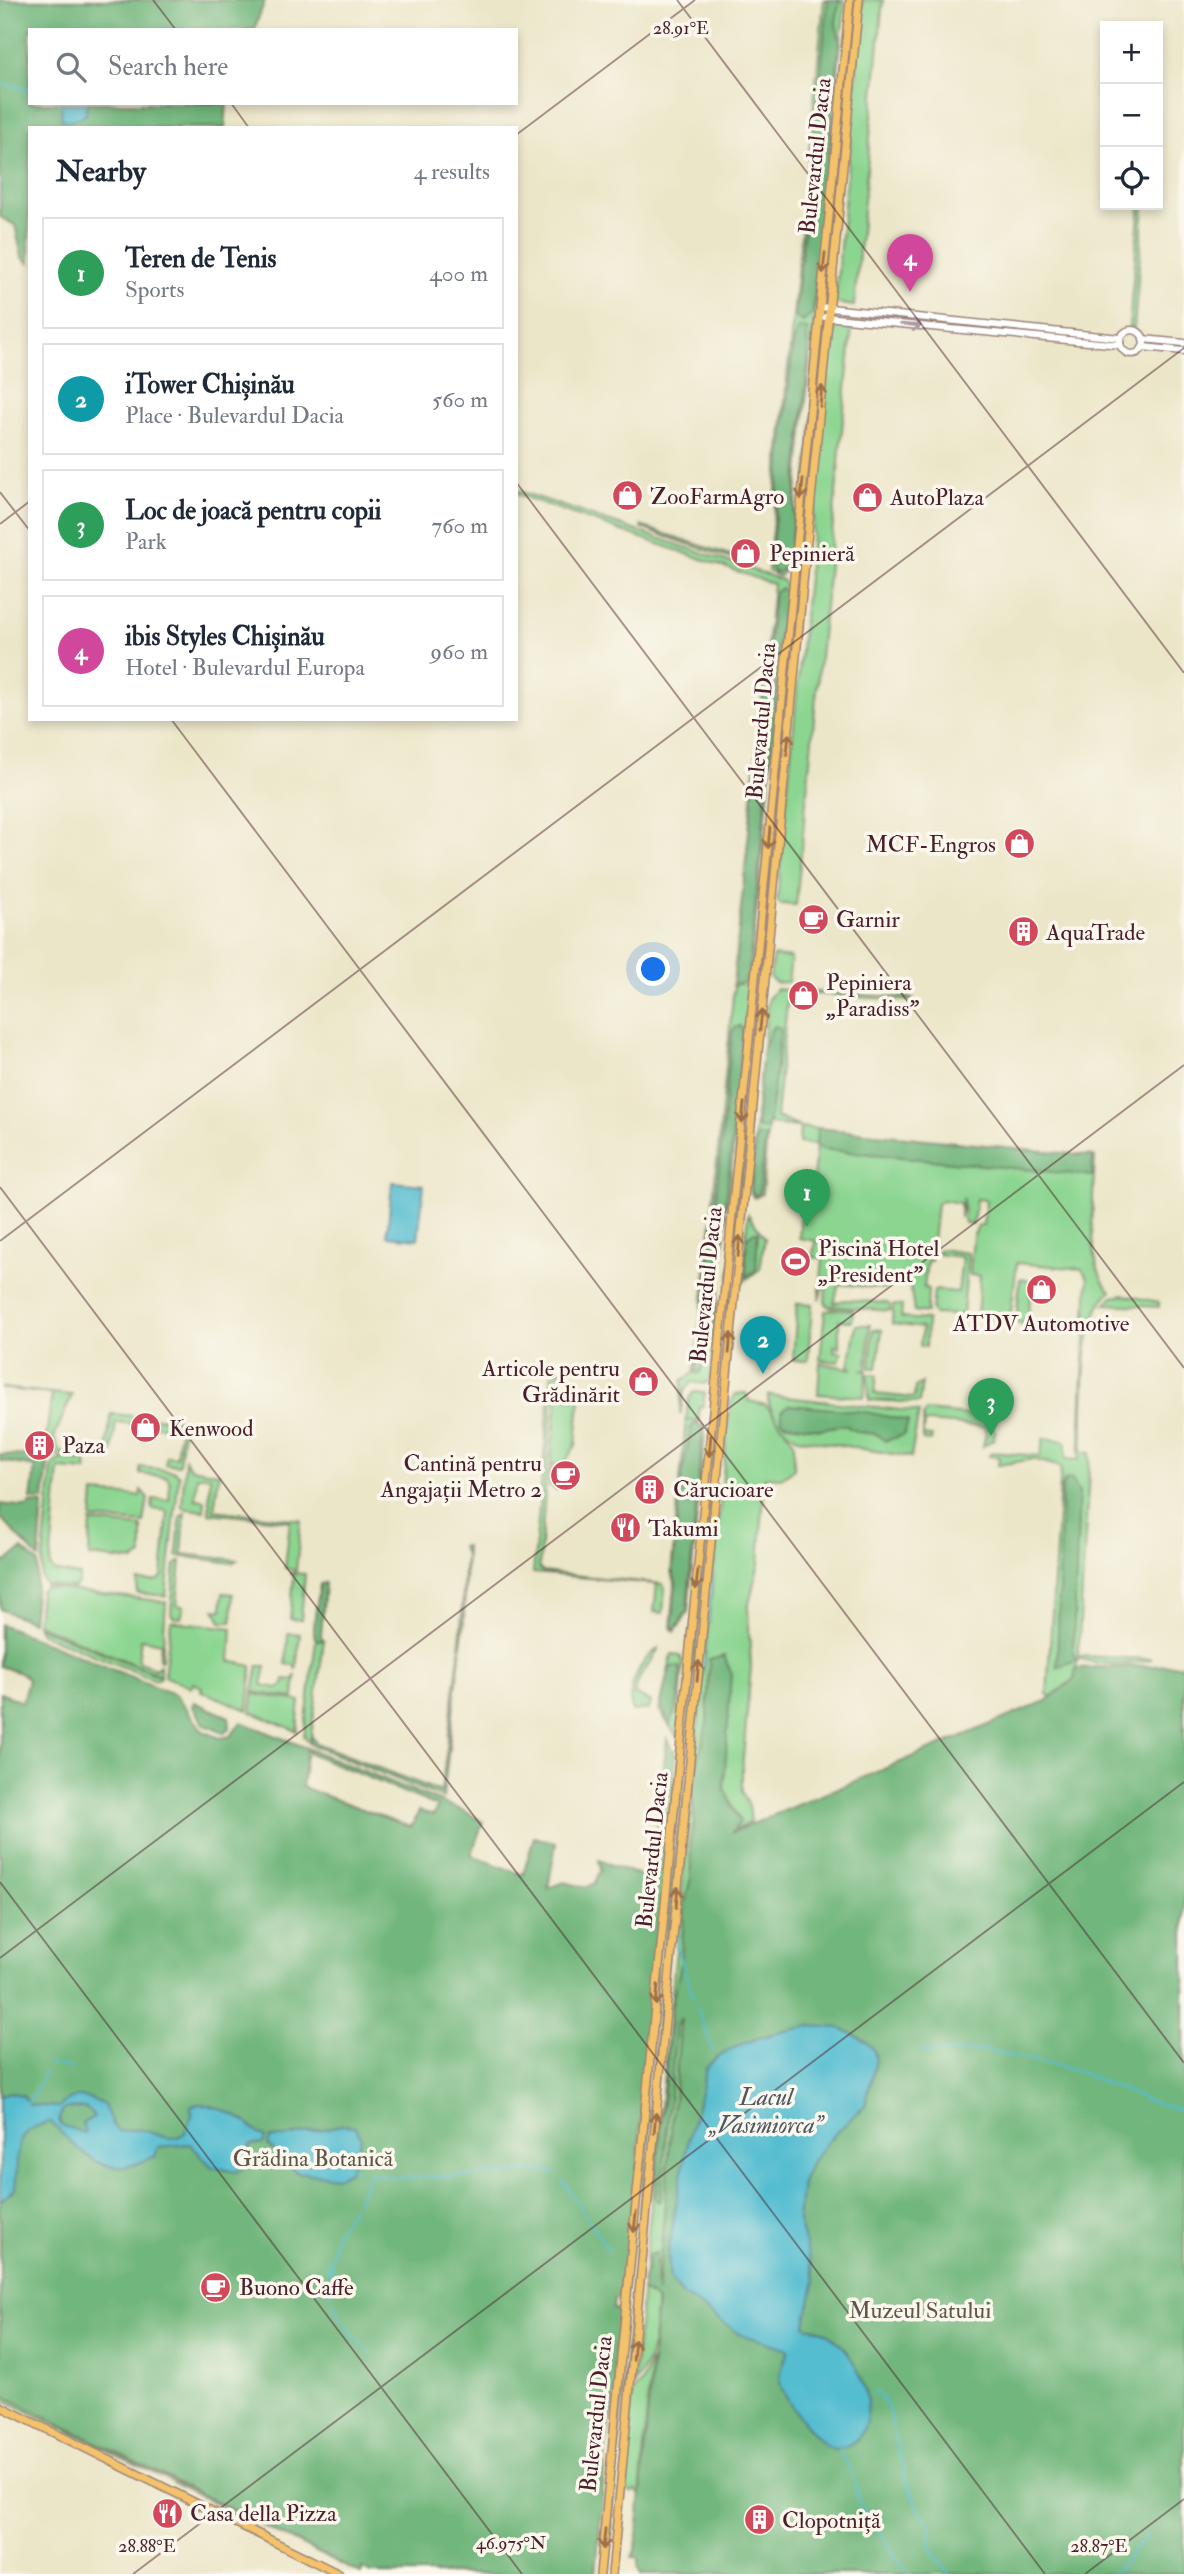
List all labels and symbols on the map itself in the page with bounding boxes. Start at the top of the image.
text: 28.91°E [653,17,709,40]
street label: Bulevardul Dacia [792,76,838,236]
pin: 4 [887,234,933,292]
one-way arrow [817,251,830,274]
one-way arrow [900,319,922,332]
one-way arrow [815,385,828,408]
one-way arrow [795,478,808,500]
shop icon: ZooFarmAgro [610,479,644,513]
shop icon: AutoPlaza [850,480,884,514]
place label: ZooFarmAgro [650,482,784,511]
place label: AutoPlaza [889,483,984,512]
shop icon: Pepinieră [729,536,763,570]
place label: Pepinieră [769,539,855,569]
street label: Bulevardul Dacia [740,641,782,801]
one-way arrow [782,734,795,756]
one-way arrow [762,826,775,849]
shop icon: MCF-Engros [1002,827,1036,861]
place label: MCF-Engros [866,830,996,859]
cafe icon: Garnir [796,902,830,936]
place label: Garnir [836,905,900,934]
building icon: AquaTrade [1006,915,1040,949]
place label: AquaTrade [1045,918,1145,947]
your location [636,952,670,986]
place label: Pepiniera „Paradiss” [825,968,919,1023]
shop icon: Pepiniera „Paradiss” [786,978,820,1012]
one-way arrow [755,1009,768,1031]
one-way arrow [736,1101,749,1124]
pin: 1 [784,1169,830,1227]
street label: Bulevardul Dacia [683,1205,729,1365]
place label: Piscină Hotel „President” [817,1234,940,1289]
one-way arrow [733,1235,746,1258]
sports icon: Piscină Hotel „President” [778,1244,812,1278]
shop icon: ATDV Automotive [1024,1272,1058,1306]
place label: ATDV Automotive [952,1309,1130,1338]
pin: 2 [740,1316,786,1374]
one-way arrow [724,1333,737,1355]
place label: Articole pentru Grădinărit [481,1354,620,1409]
shop icon: Articole pentru Grădinărit [626,1364,660,1398]
pin: 3 [968,1378,1014,1436]
shop icon: Kenwood [129,1411,163,1445]
place label: Kenwood [169,1414,253,1443]
building icon: Paza [22,1428,56,1462]
place label: Paza [62,1431,105,1460]
one-way arrow [703,1434,716,1457]
place label: Cantină pentru Angajații Metro 2 [379,1449,542,1504]
cafe icon: Cantină pentru Angajații Metro 2 [548,1459,582,1493]
building icon: Cărucioare [633,1472,667,1506]
place label: Cărucioare [673,1475,774,1504]
restaurant icon: Takumi [608,1511,642,1545]
place label: Takumi [648,1514,719,1543]
one-way arrow [690,1567,703,1590]
one-way arrow [692,1660,705,1682]
street label: Bulevardul Dacia [629,1770,675,1930]
one-way arrow [671,1886,684,1909]
one-way arrow [650,1984,663,2006]
water label: Lacul „Vasimiorca” [707,2082,825,2141]
one-way arrow [649,2113,662,2135]
park label: Grădina Botanică [233,2144,394,2173]
one-way arrow [628,2210,641,2233]
cafe icon: Buono Caffe [199,2270,233,2304]
place label: Buono Caffe [239,2273,354,2302]
park label: Muzeul Satului [849,2296,991,2325]
street label: Bulevardul Dacia [573,2334,619,2494]
one-way arrow [628,2339,641,2362]
restaurant icon: Casa della Pizza [150,2496,184,2530]
place label: Casa della Pizza [190,2499,337,2528]
building icon: Clopotniță [742,2503,776,2537]
place label: Clopotniță [782,2506,881,2536]
one-way arrow [597,2528,610,2550]
text: 46.975°N [476,2532,546,2555]
text: 28.88°E [118,2535,176,2558]
text: 28.87°E [1070,2535,1128,2558]

